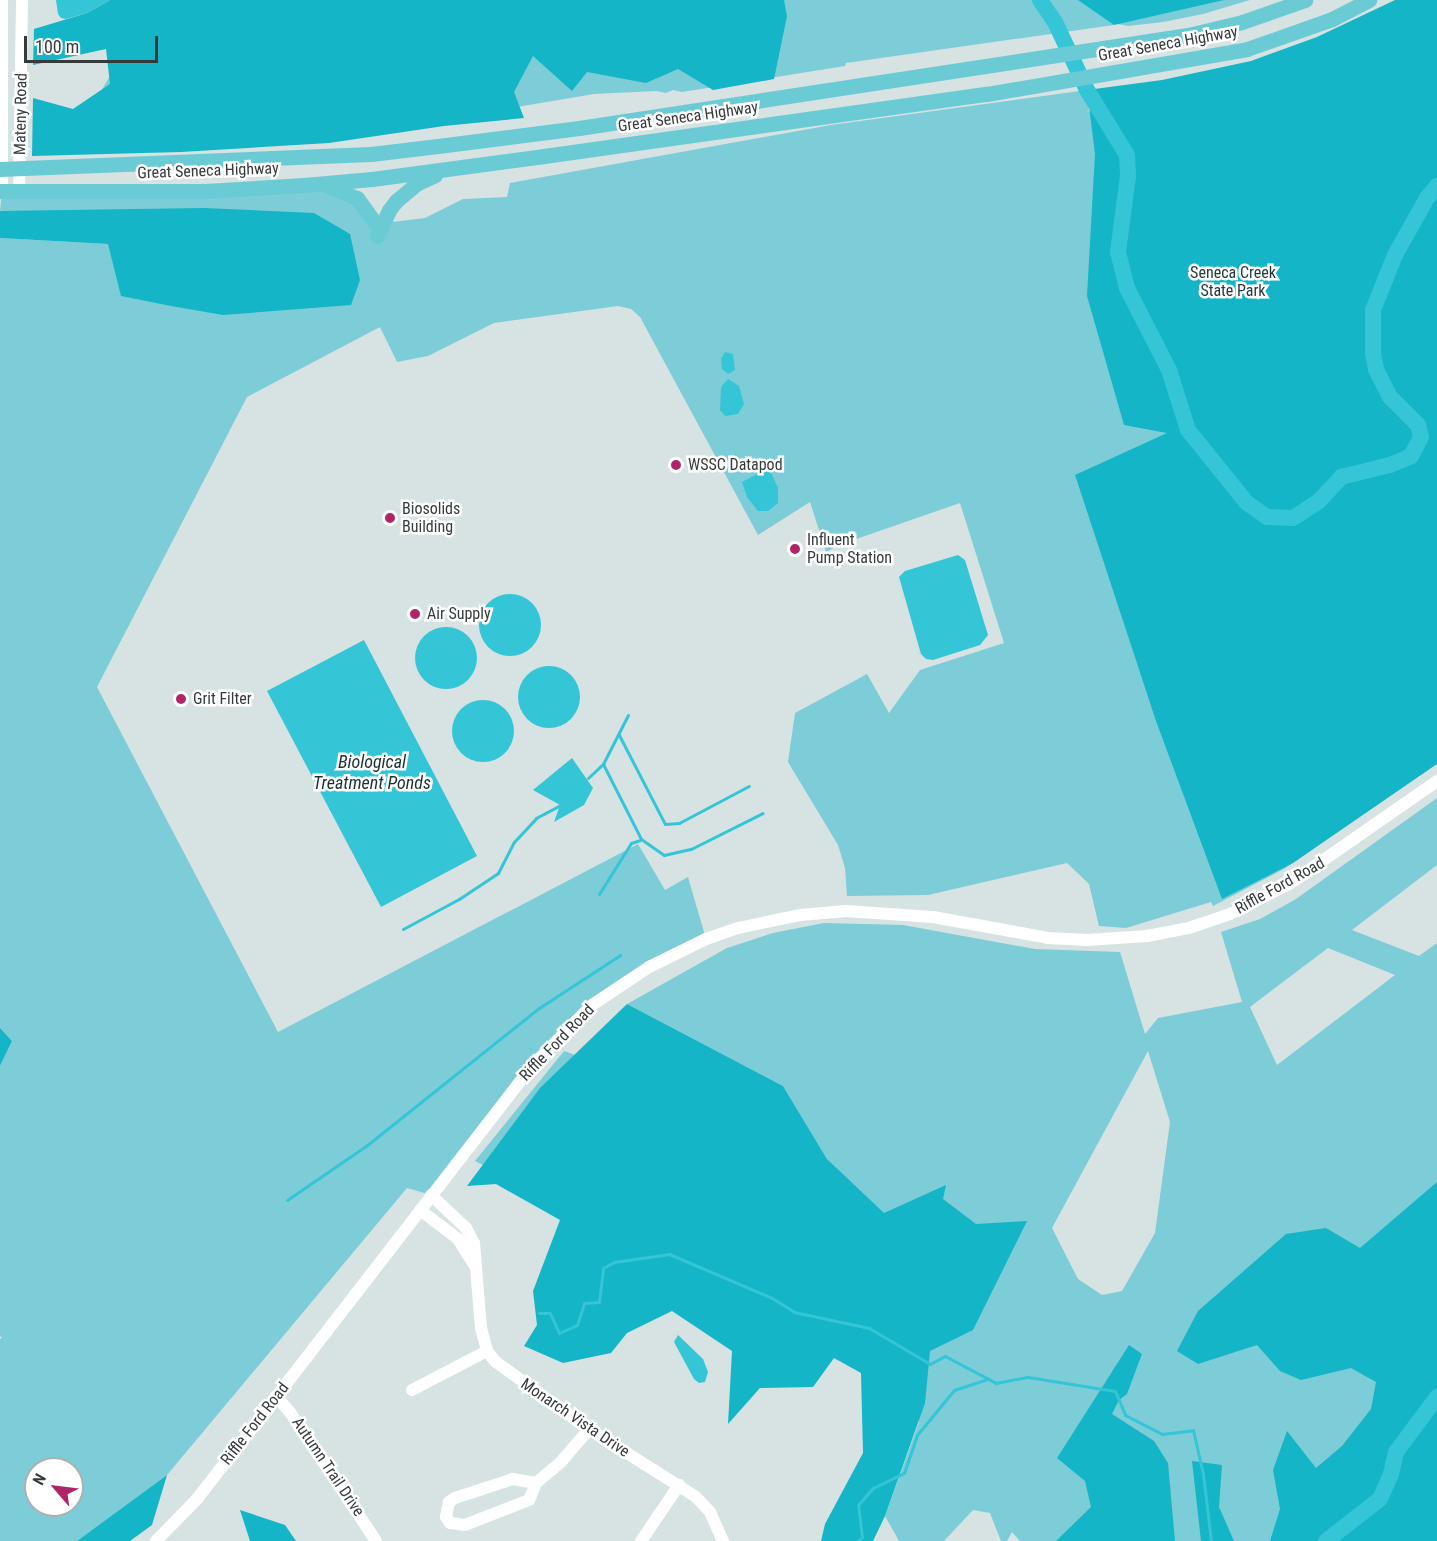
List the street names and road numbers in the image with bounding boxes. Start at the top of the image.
street label: Great Seneca Highway [1097,22,1239,66]
street label: Mateny Road [11,73,31,155]
street label: Great Seneca Highway [617,98,759,136]
street label: Great Seneca Highway [137,159,279,183]
street label: Riffle Ford Road [1232,854,1328,918]
street label: Riffle Ford Road [516,1001,598,1085]
street label: Monarch Vista Drive [517,1375,633,1461]
street label: Riffle Ford Road [217,1379,293,1469]
street label: Autumn Trail Drive [288,1414,368,1520]

